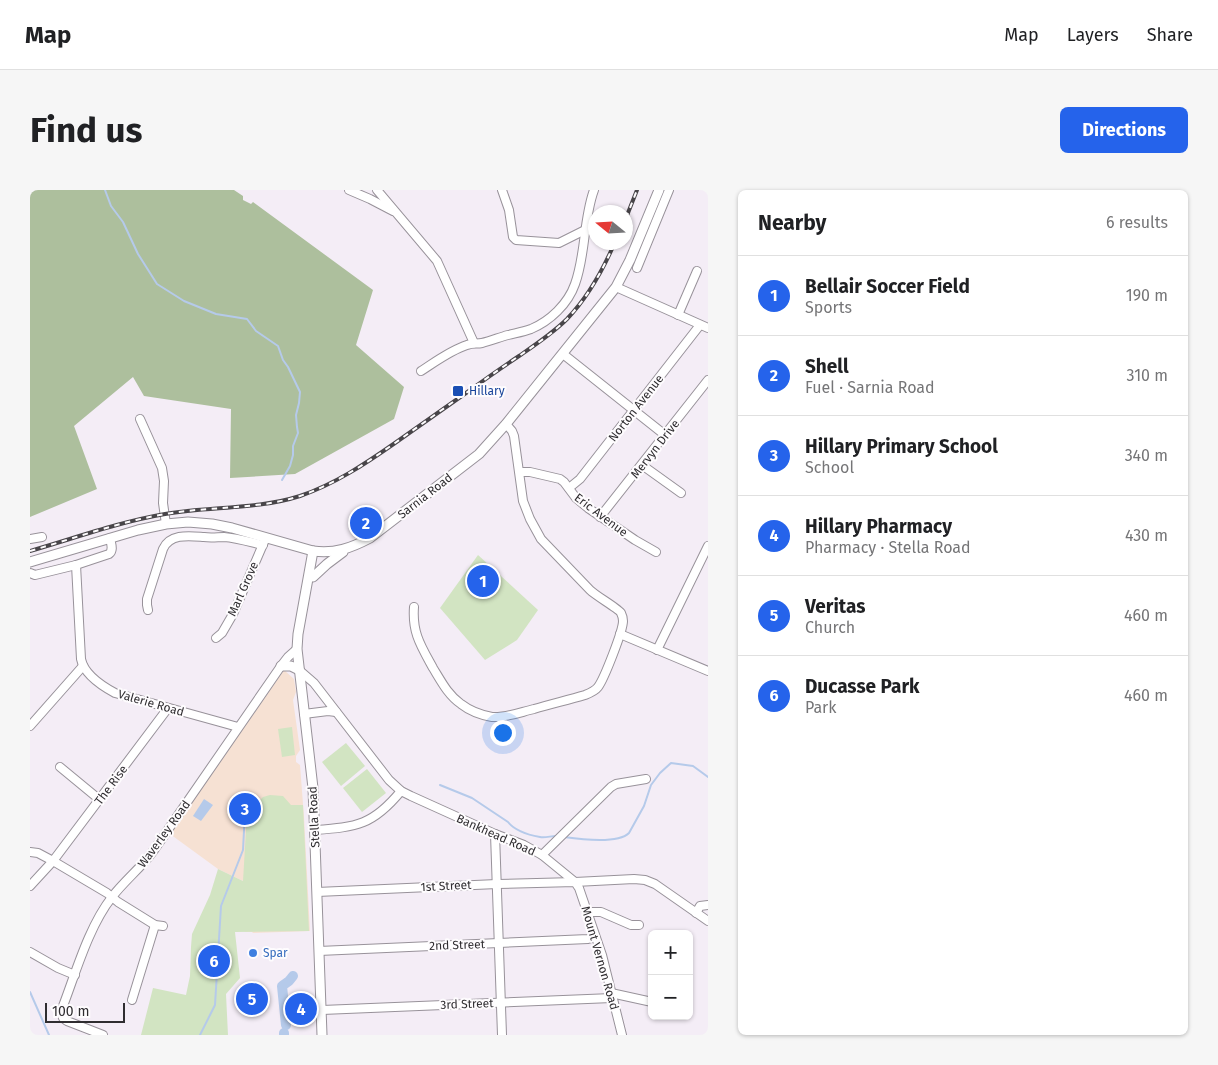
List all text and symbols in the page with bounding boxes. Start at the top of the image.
text: Map [25,21,71,49]
text: Map [1004,24,1039,46]
text: Layers [1067,24,1119,46]
text: Share [1147,24,1193,46]
button: Directions [1060,107,1188,153]
text: Find us [30,109,142,151]
north arrow [588,205,633,250]
text: Nearby [758,210,826,236]
text: 6 results [1106,213,1168,232]
text: Bellair Soccer Field [805,275,970,298]
text: 1 [770,286,778,305]
text: 190 m [1126,286,1168,305]
text: Sports [805,298,852,317]
text: Shell [805,355,849,378]
text: 2 [770,366,778,385]
text: 310 m [1127,366,1168,385]
street label: Norton Avenue [606,372,666,444]
text: Fuel · Sarnia Road [805,378,935,397]
marker: Hillary [451,384,465,398]
place label: Hillary [469,384,505,398]
street label: Mervyn Drive [628,417,682,481]
text: Hillary Primary School [805,435,998,458]
text: 3 [770,446,778,465]
text: 340 m [1125,446,1168,465]
text: School [805,458,854,477]
street label: Sarnia Road [395,470,455,522]
street label: Eric Avenue [572,490,630,540]
pin: 2 [350,504,382,542]
text: Hillary Pharmacy [805,515,952,538]
text: 4 [769,526,779,545]
text: 430 m [1125,526,1168,545]
text: Pharmacy · Stella Road [805,538,971,557]
street label: Marl Grove [225,559,261,619]
pin: 1 [467,562,499,600]
text: Veritas [805,595,865,618]
text: 5 [770,606,778,625]
text: 460 m [1124,606,1168,625]
text: Church [805,618,855,637]
text: Ducasse Park [805,675,920,698]
text: 6 [769,686,779,705]
text: 460 m [1124,686,1168,705]
street label: Valerie Road [116,687,186,719]
text: Park [805,698,837,717]
your location [490,720,516,746]
street label: The Rise [92,763,130,807]
street label: Stella Road [305,786,323,848]
pin: 3 [229,790,261,828]
street label: Waverley Road [135,798,193,870]
street label: Bankhead Road [454,811,538,859]
street label: 1st Street [420,878,472,894]
street label: Mount Vernon Road [578,904,622,1012]
map controls [648,930,693,1020]
button: + [648,930,693,975]
street label: 2nd Street [429,937,486,953]
pin: 6 [198,942,230,980]
place label: Spar [263,946,288,960]
marker: Spar [247,947,259,959]
button: − [648,975,693,1020]
pin: 5 [236,980,268,1018]
pin: 4 [285,990,317,1028]
street label: 3rd Street [440,996,494,1012]
scale bar [45,1000,125,1023]
text: 100 m [52,1003,89,1020]

